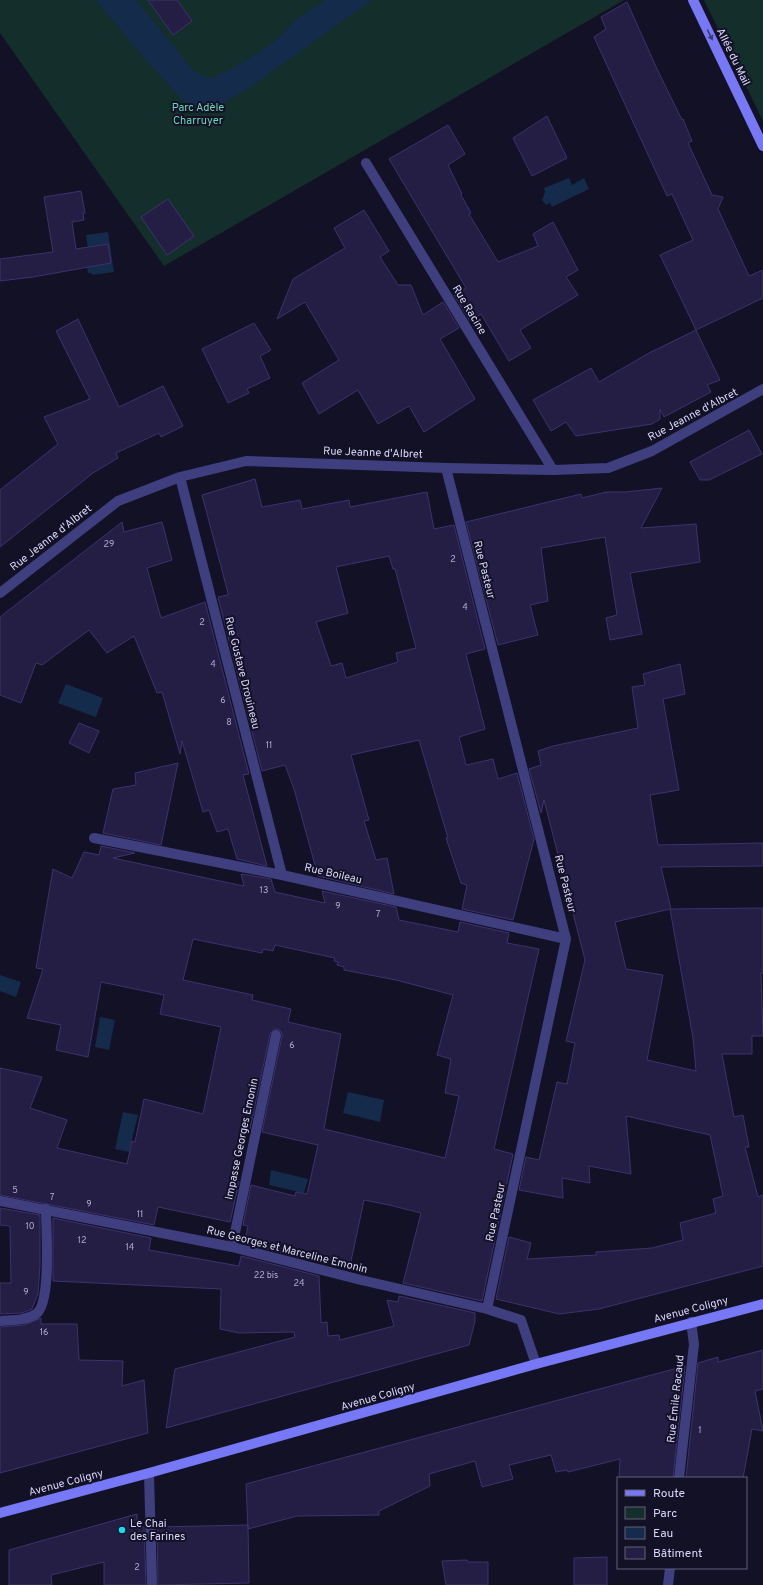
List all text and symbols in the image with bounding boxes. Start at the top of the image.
street label: Allée du Mail [713,26,753,88]
one-way arrow [707,29,713,41]
park label: Parc Adèle Charruyer [172,101,224,128]
street label: Rue Racine [449,283,489,337]
street label: Rue Jeanne d'Albret [646,385,740,445]
street label: Rue Jeanne d'Albret [323,444,423,462]
street label: Rue Jeanne d'Albret [7,502,95,574]
house number: 29 [104,539,114,550]
street label: Rue Pasteur [470,539,498,601]
house number: 2 [450,554,456,565]
house number: 4 [462,602,468,613]
street label: Rue Gustave Drouineau [221,615,263,731]
house number: 2 [199,617,205,628]
house number: 4 [210,659,216,670]
house number: 6 [220,695,226,706]
house number: 8 [226,717,232,728]
house number: 11 [266,740,272,751]
street label: Rue Pasteur [551,853,579,915]
street label: Rue Boileau [303,861,363,887]
house number: 13 [260,885,268,896]
house number: 9 [335,901,341,912]
house number: 7 [376,909,381,920]
house number: 6 [289,1040,295,1051]
street label: Impasse Georges Emonin [222,1077,262,1201]
street label: Rue Pasteur [483,1181,509,1243]
house number: 5 [12,1185,18,1196]
house number: 7 [50,1192,55,1203]
house number: 9 [86,1199,92,1210]
house number: 11 [137,1209,143,1220]
house number: 10 [25,1221,35,1232]
street label: Rue Georges et Marceline Emonin [205,1223,369,1277]
house number: 12 [78,1235,86,1246]
house number: 14 [126,1242,135,1253]
house number: 22 bis [254,1270,278,1281]
house number: 24 [293,1278,305,1289]
house number: 9 [23,1287,29,1298]
street label: Avenue Coligny [652,1293,730,1327]
house number: 16 [40,1327,48,1338]
street label: Rue Émile Racaud [663,1354,688,1444]
street label: Avenue Coligny [339,1380,417,1414]
house number: 1 [698,1425,702,1436]
street label: Avenue Coligny [27,1466,105,1500]
legend [617,1477,747,1569]
text: Route [653,1486,685,1502]
text: Parc [653,1506,677,1522]
place label: Le Chai des Farines [130,1517,185,1544]
marker: Le Chai des Farines [117,1525,127,1535]
text: Eau [653,1526,673,1542]
text: Bâtiment [653,1546,703,1562]
house number: 2 [134,1562,140,1573]

